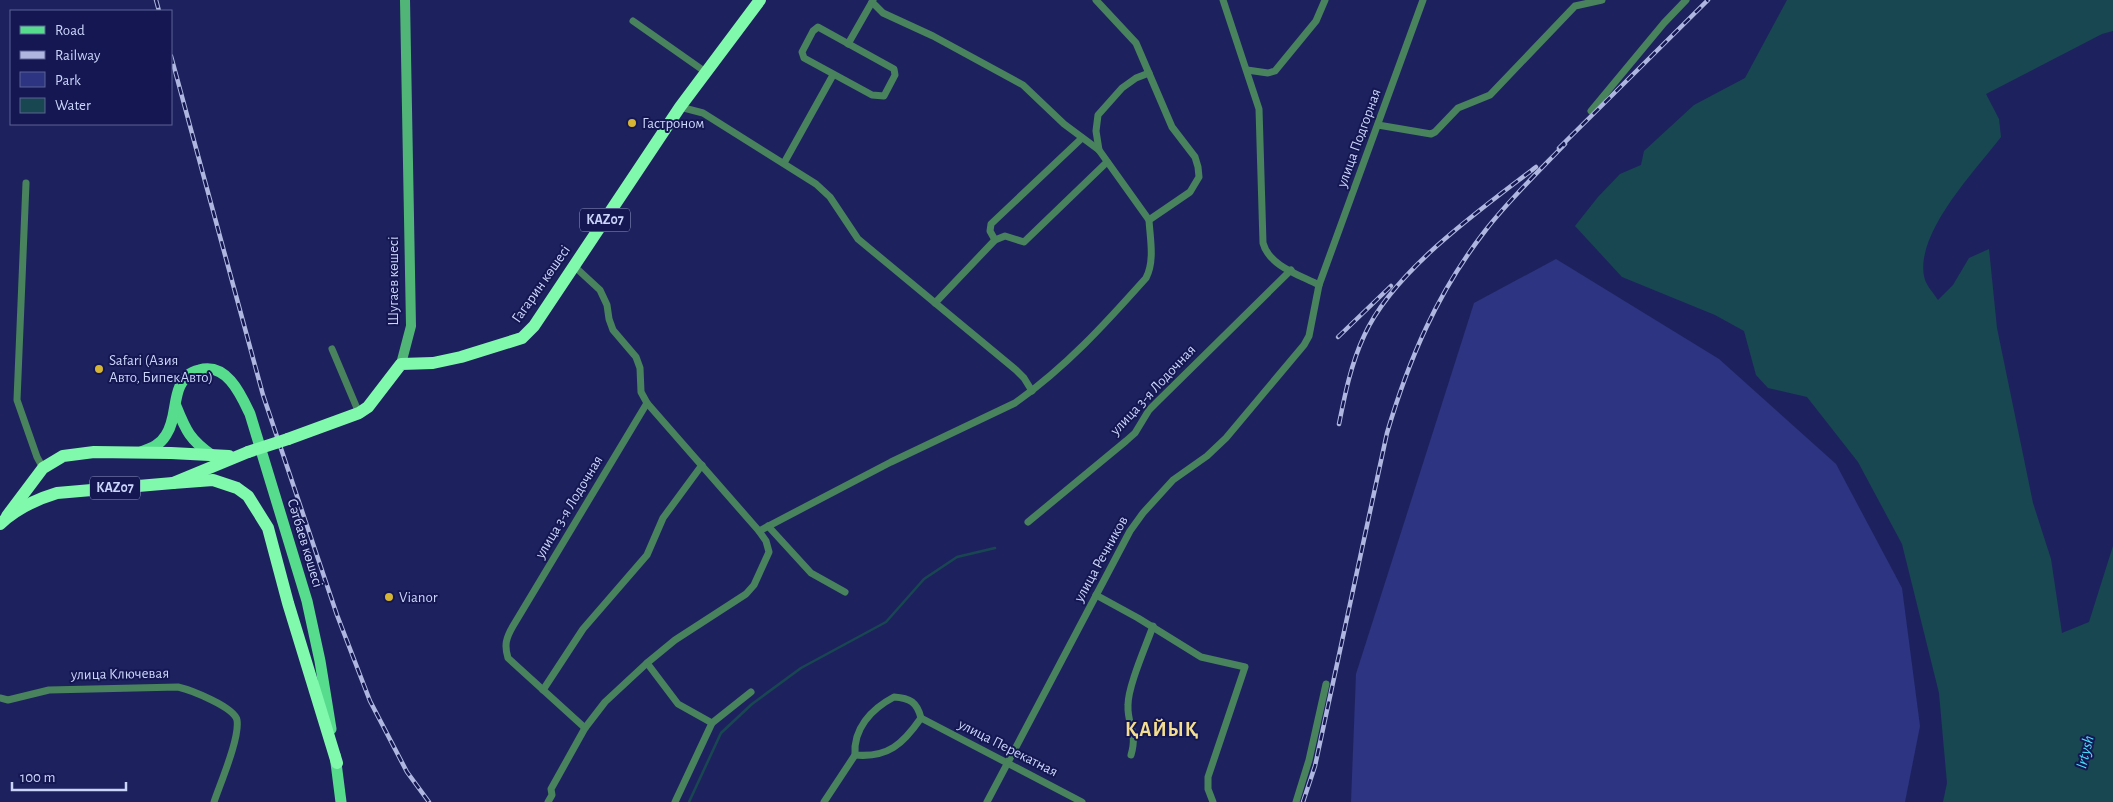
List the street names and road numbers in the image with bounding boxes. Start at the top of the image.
street label: улица Подгорная [1334,87,1384,190]
road number: KAZ07 [580,208,630,232]
street label: Шугаев көшесі [386,236,401,326]
street label: Гагарин көшесі [509,243,573,325]
street label: улица 3-я Лодочная [1107,342,1199,439]
street label: улица 3-я Лодочная [532,453,606,562]
road number: KAZ07 [90,476,140,499]
street label: Сәтбаев көшесі [284,497,326,589]
street label: улица Речников [1071,513,1131,605]
street label: улица Ключевая [70,666,169,682]
street label: улица Перекатная [955,716,1060,780]

